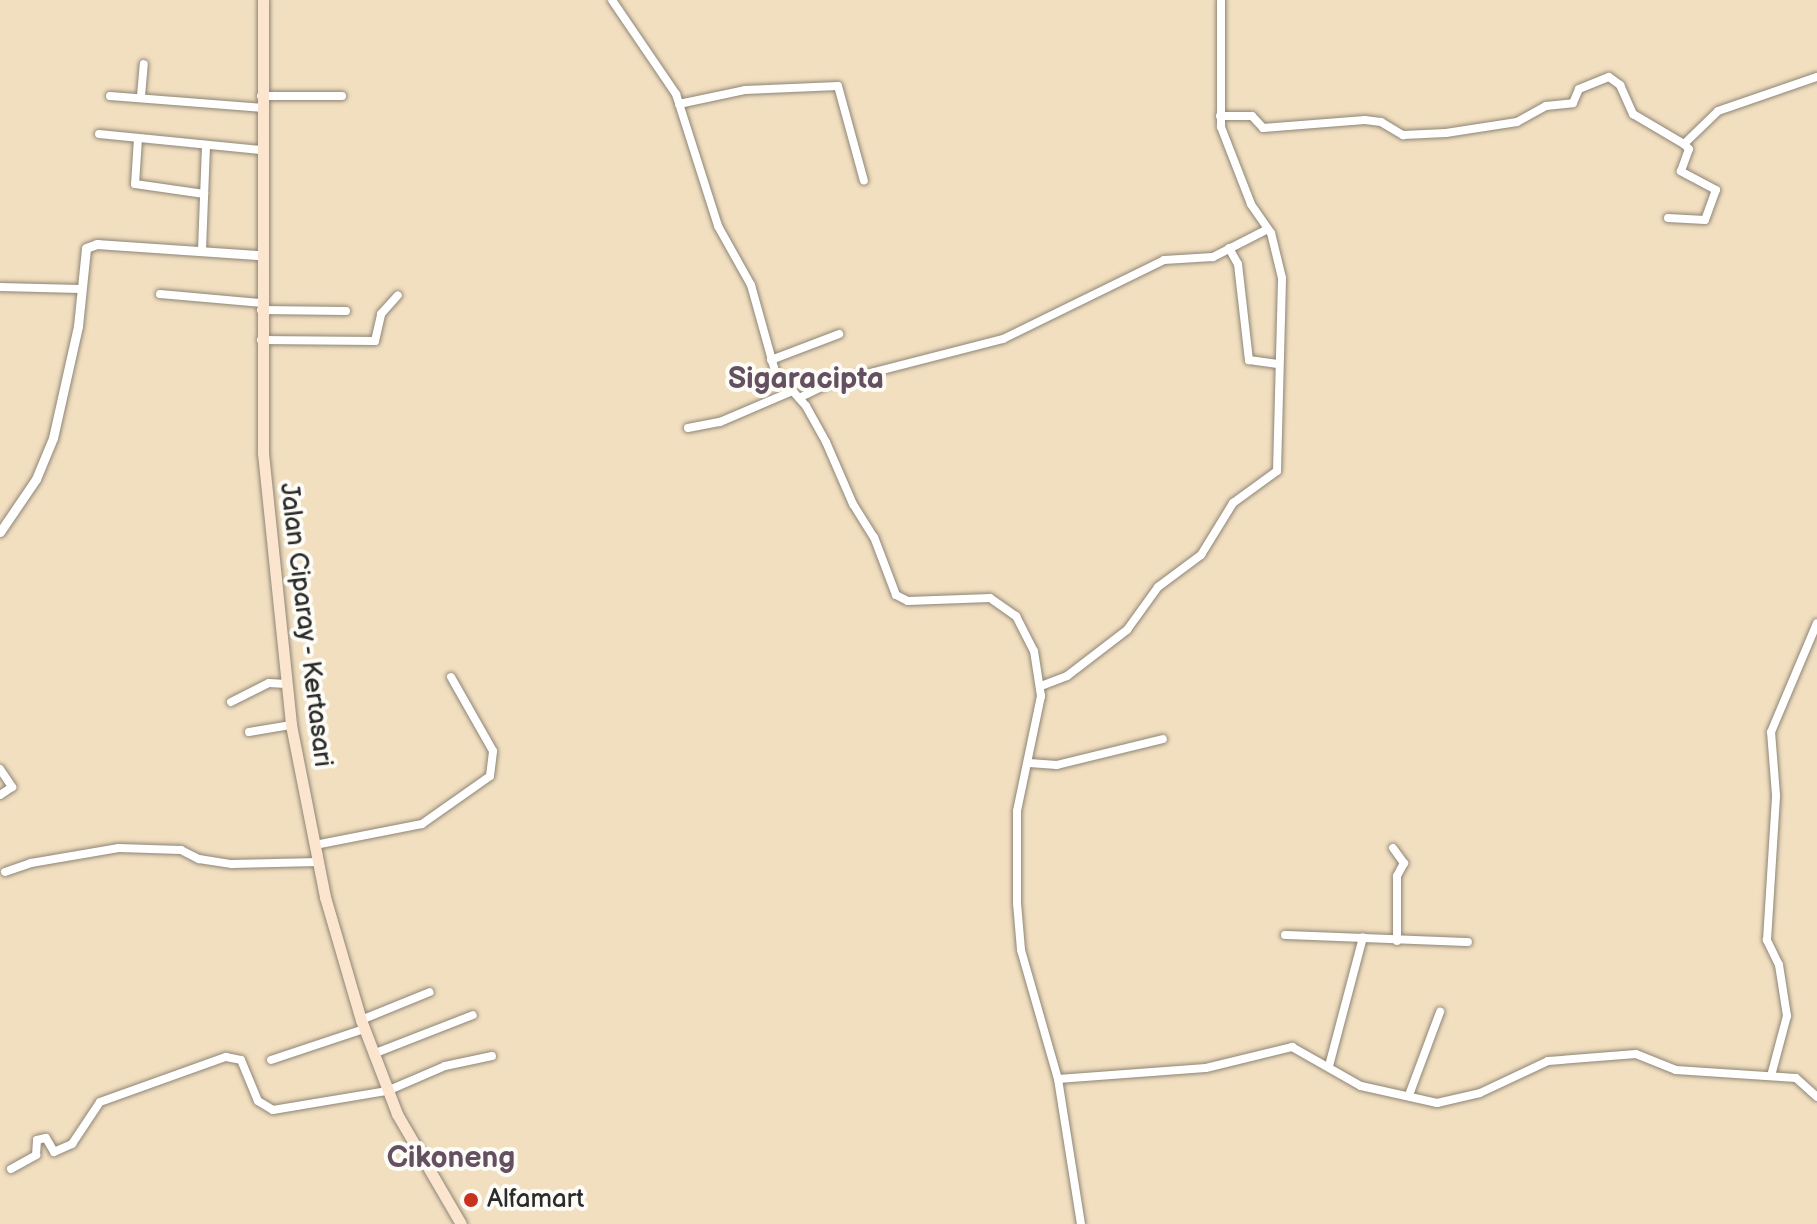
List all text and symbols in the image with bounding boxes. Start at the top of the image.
district label: Sigaracipta [728,361,884,397]
street label: Jalan Ciparay - Kertasari [272,479,338,771]
district label: Cikoneng [387,1140,515,1176]
place label: Alfamart [487,1184,584,1216]
marker: Alfamart [462,1191,480,1209]

